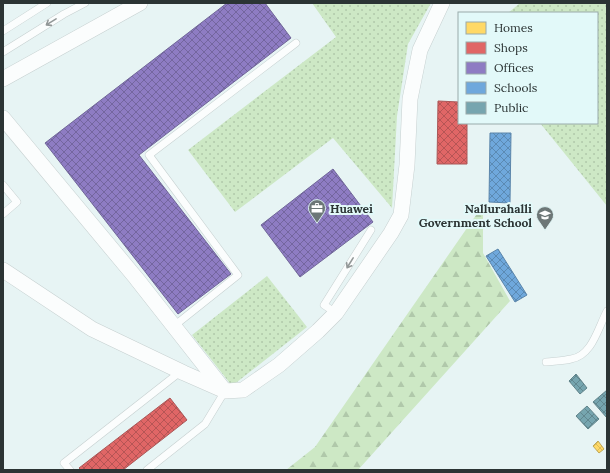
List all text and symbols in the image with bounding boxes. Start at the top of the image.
legend [458,12,598,124]
one-way arrow [46,18,57,26]
text: Homes [494,20,533,35]
text: Shops [494,40,528,55]
text: Offices [494,60,534,75]
text: Schools [494,80,538,95]
text: Public [494,100,528,115]
office icon: Huawei [307,198,327,223]
place label: Huawei [330,201,373,216]
place label: Nallurahalli Government School [419,201,532,230]
school or university icon: Nallurahalli Government School [535,205,555,230]
one-way arrow [346,258,354,269]

